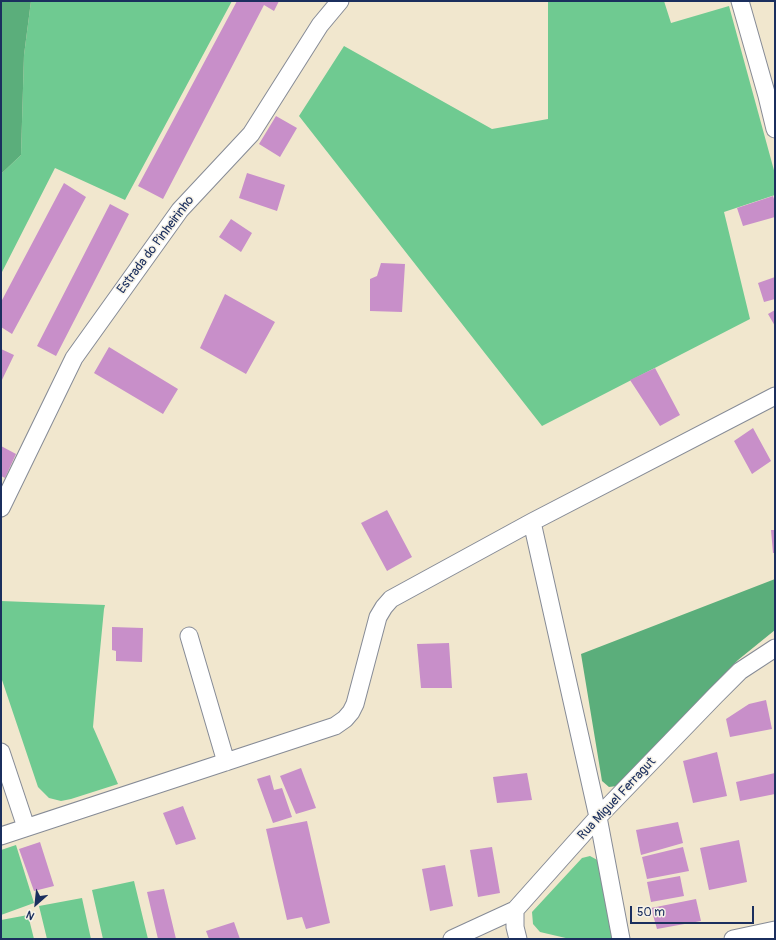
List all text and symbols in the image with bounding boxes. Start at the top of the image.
street label: Estrada do Pinheirinho [114,193,198,297]
street label: Rua Miguel Ferragut [575,754,659,844]
north arrow [16,884,56,924]
scale bar [632,898,756,924]
text: 50 m [637,905,665,920]
text: N [24,908,37,923]

